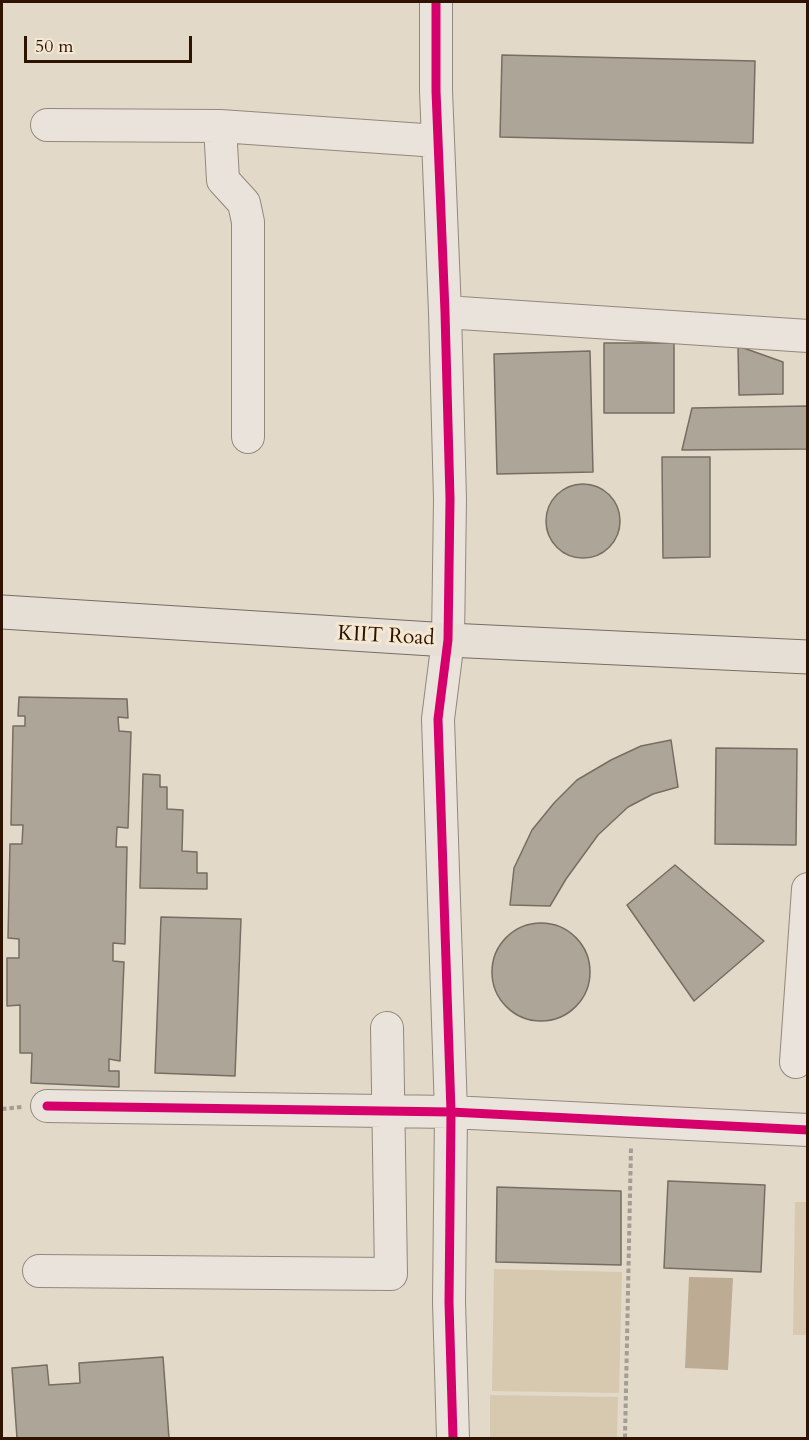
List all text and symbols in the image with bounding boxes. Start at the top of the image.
scale bar [27,24,195,62]
text: 50 m [35,34,74,59]
street label: KIIT Road [337,622,435,652]

